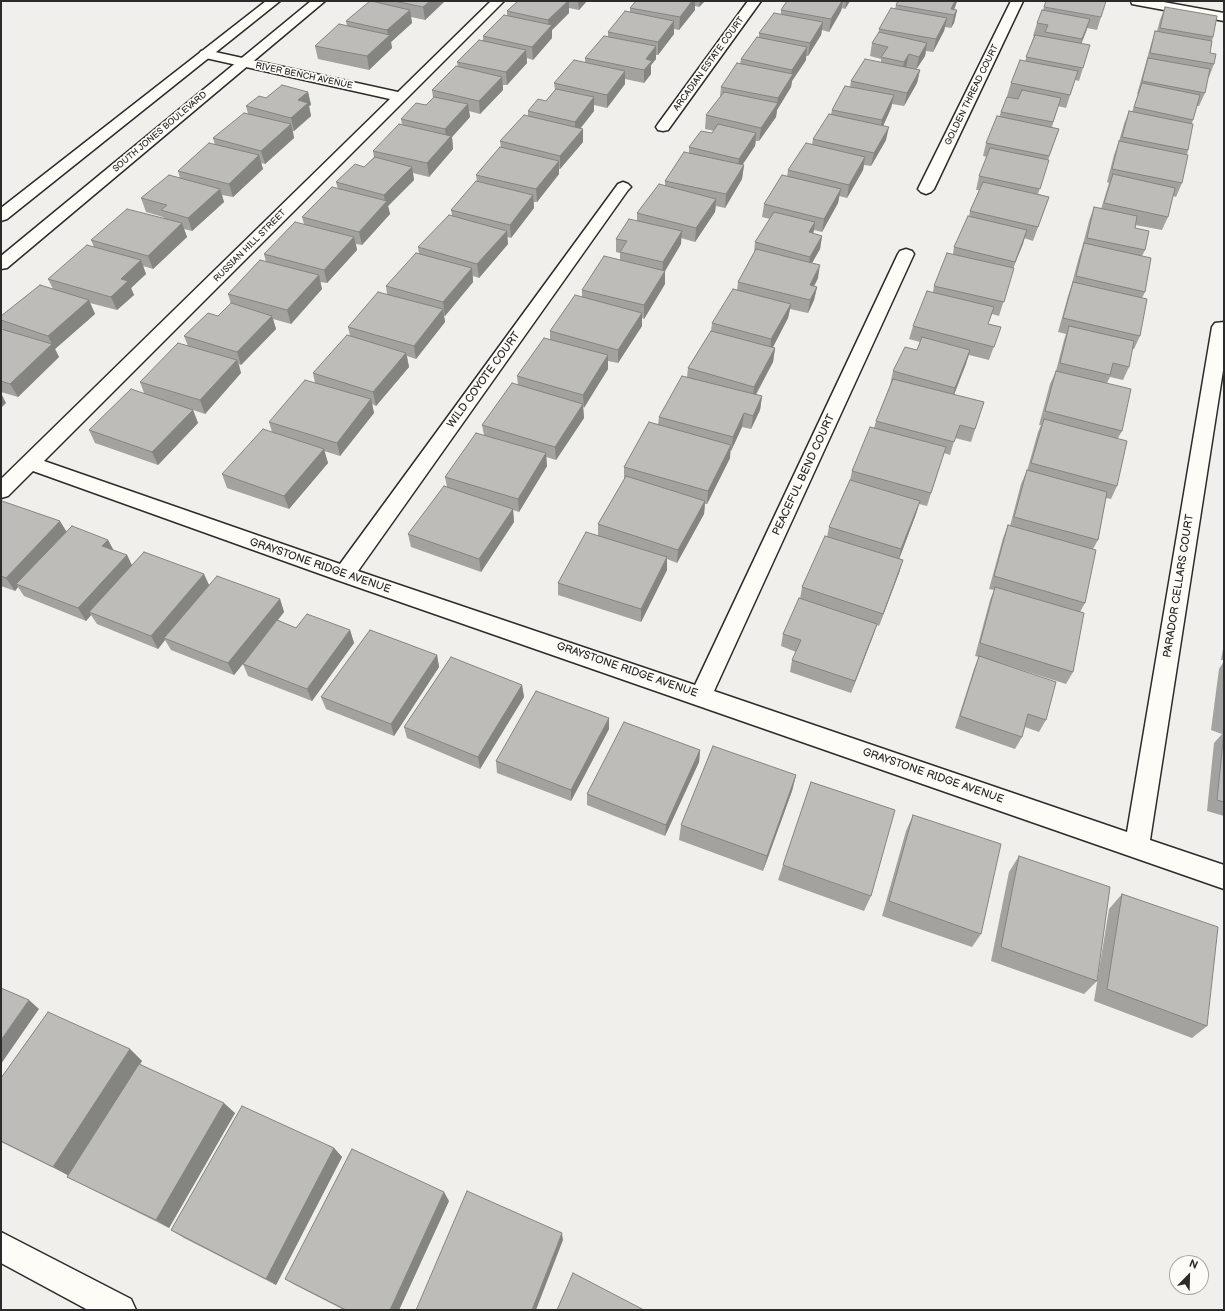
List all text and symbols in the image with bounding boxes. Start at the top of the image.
street label: ARCADIAN ESTATE COURT [671,15,747,113]
street label: GOLDEN THREAD COURT [943,43,1001,147]
street label: RIVER BENCH AVENUE [254,60,354,92]
street label: SOUTH JONES BOULEVARD [111,89,209,175]
street label: RUSSIAN HILL STREET [212,208,288,284]
street label: WILD COYOTE COURT [445,329,523,431]
street label: PEACEFUL BEND COURT [770,412,838,538]
street label: PARADOR CELLARS COURT [1161,513,1197,659]
street label: GRAYSTONE RIDGE AVENUE [248,536,392,596]
street label: GRAYSTONE RIDGE AVENUE [555,640,699,700]
street label: GRAYSTONE RIDGE AVENUE [861,746,1005,806]
north arrow [1169,1255,1209,1295]
text: N [1187,1257,1200,1272]

